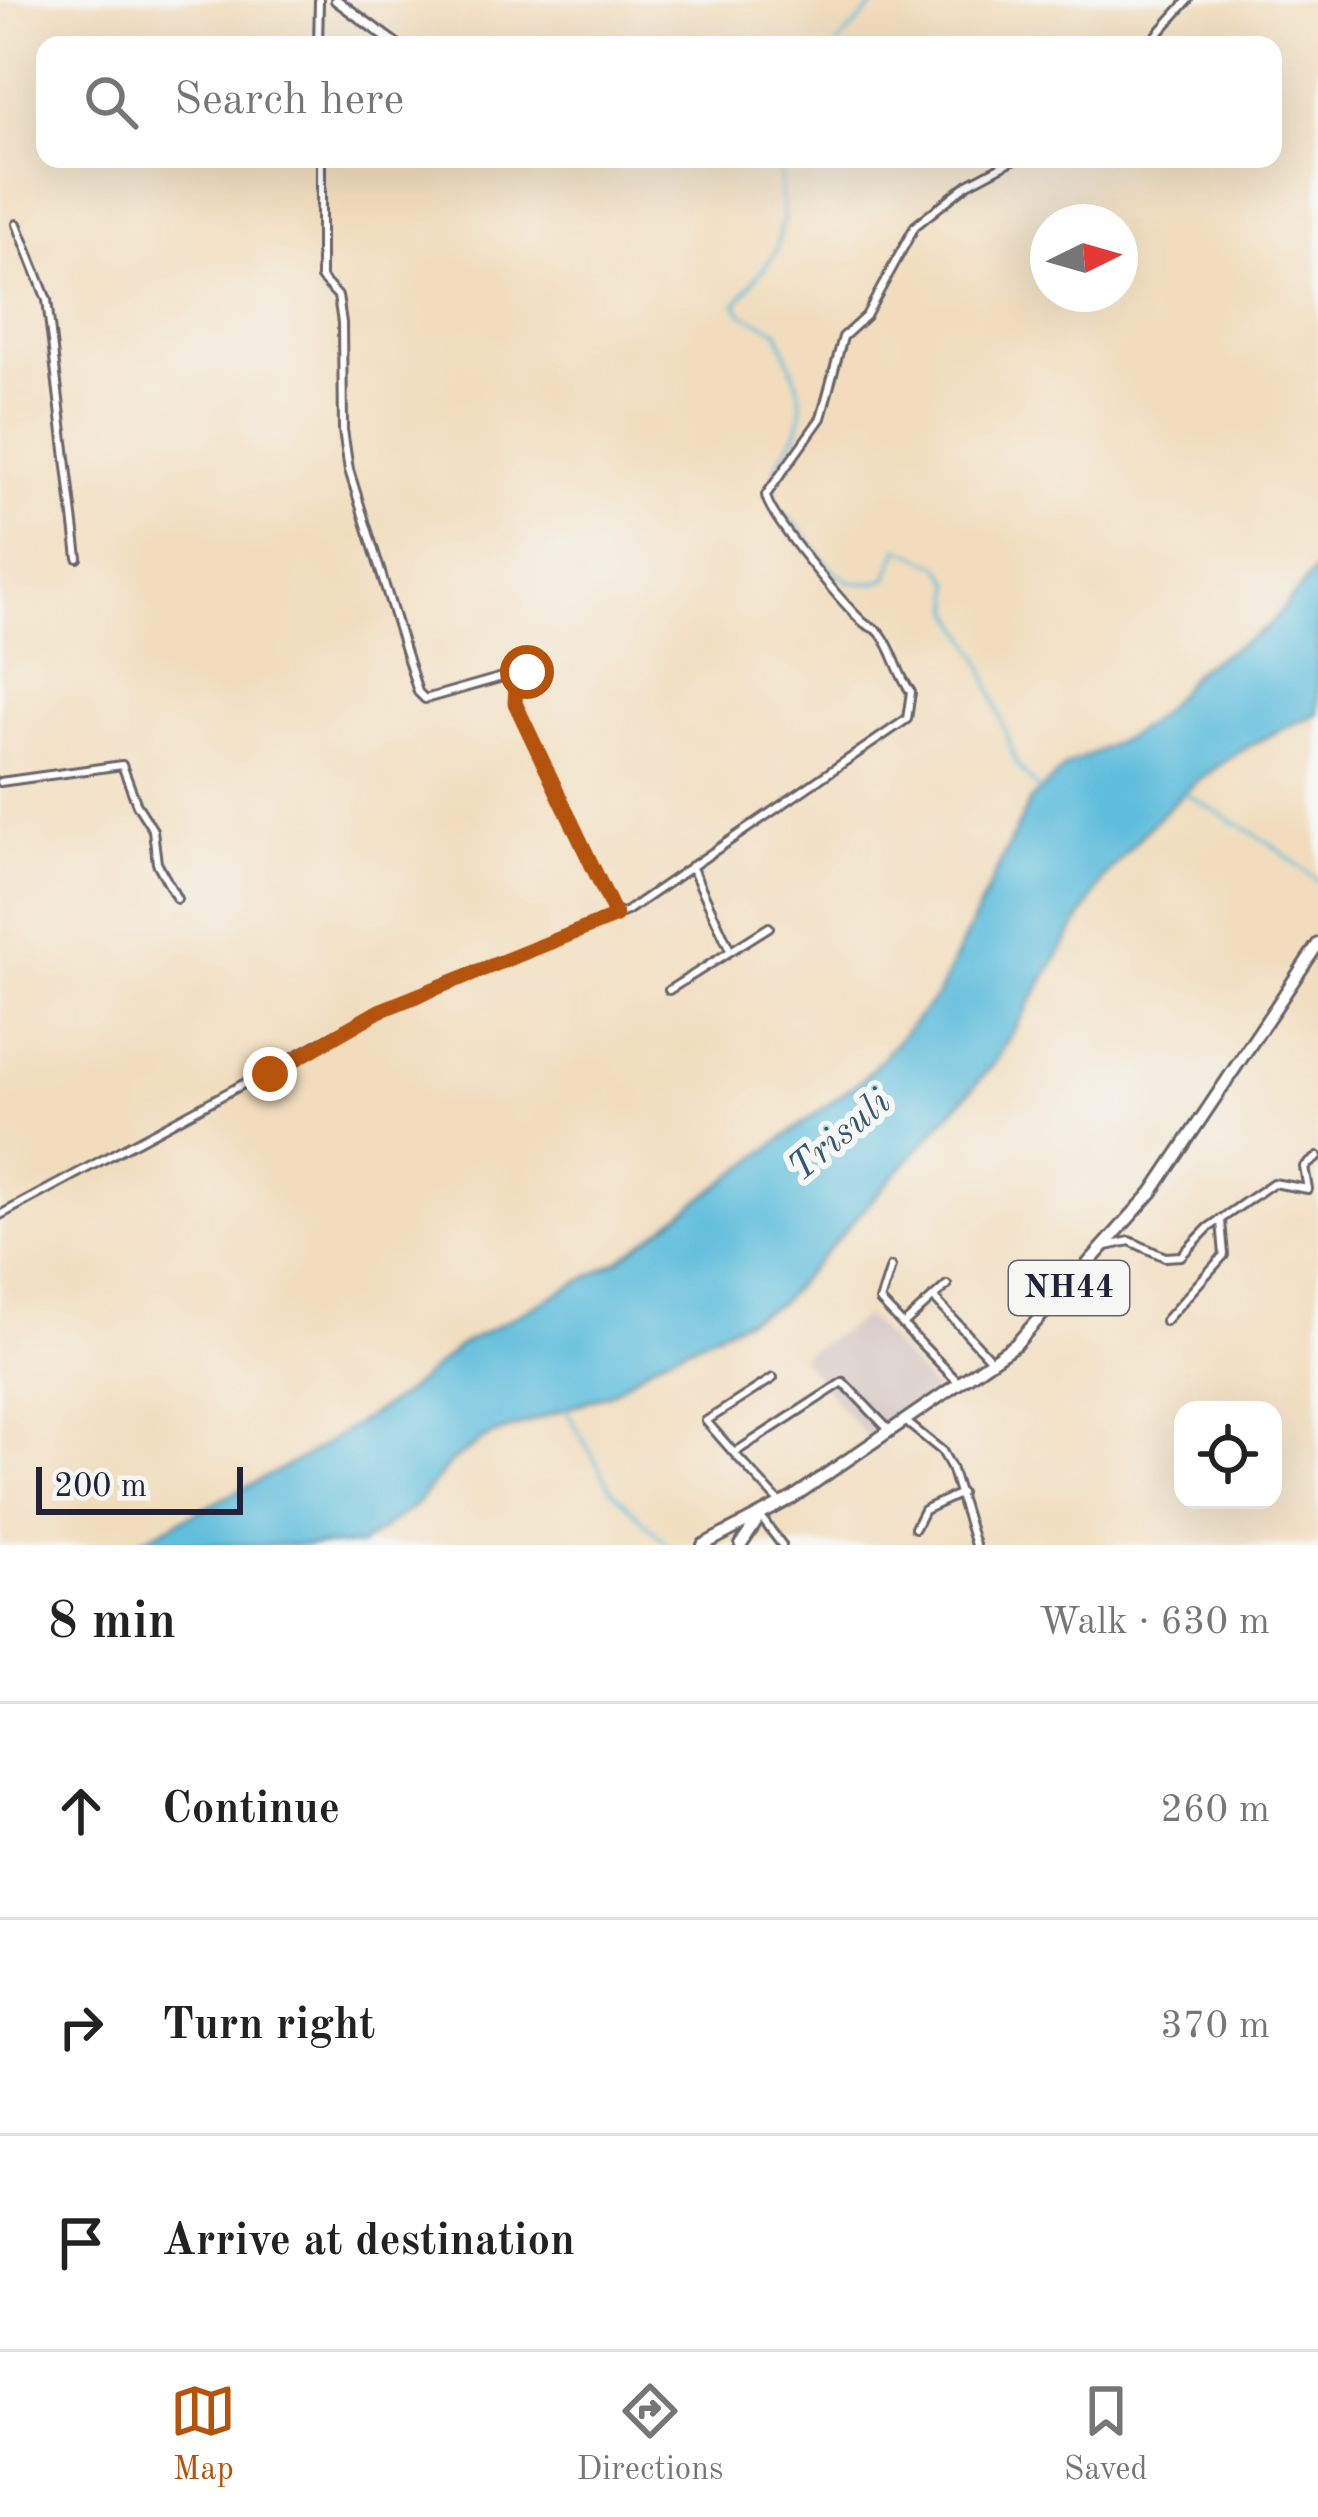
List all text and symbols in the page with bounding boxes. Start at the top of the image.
search box [36,36,1282,168]
icon: search [78,69,144,135]
text: Search here [174,79,404,124]
north arrow [1030,204,1138,312]
route start [500,645,554,699]
route end [243,1047,297,1101]
water label: Trisuli [782,1083,898,1189]
road number: NH44 [1009,1261,1129,1315]
map controls [1174,1401,1282,1509]
button: locate [1174,1401,1282,1509]
scale bar [36,1461,243,1514]
text: 200 m [54,1471,147,1504]
text: 8 min [48,1598,176,1649]
text: Walk · 630 m [1039,1603,1270,1642]
icon: ahead [48,1778,114,1844]
text: Continue [162,1788,340,1833]
text: 260 m [1160,1791,1270,1830]
icon: right [48,1994,114,2060]
text: Turn right [162,2004,375,2049]
text: 370 m [1160,2007,1270,2046]
icon: arrive [48,2210,114,2276]
text: Arrive at destination [162,2220,575,2265]
tab: Map [170,2378,236,2491]
tab: Directions [577,2378,723,2491]
tab: Saved [1064,2378,1148,2491]

